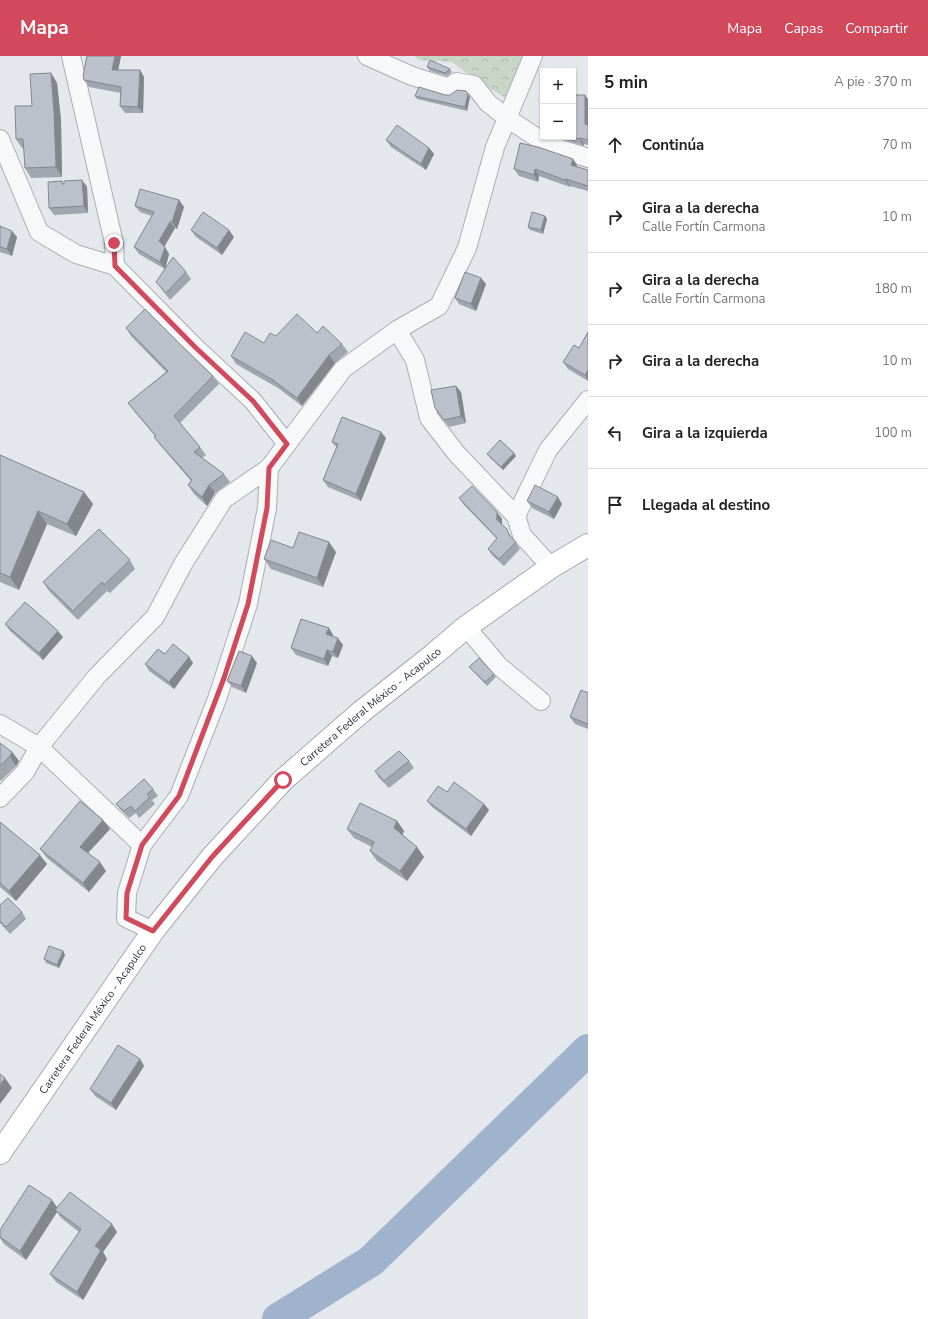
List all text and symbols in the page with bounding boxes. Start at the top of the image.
text: Mapa [20,15,69,41]
text: Mapa [727,19,762,38]
text: Capas [784,19,823,38]
text: Compartir [845,19,908,38]
map controls [540,68,576,140]
button: + [540,68,576,104]
text: 5 min [604,71,648,94]
text: A pie · 370 m [834,73,912,91]
button: − [540,104,576,140]
icon: ahead [604,134,626,156]
text: Continúa [642,135,704,155]
text: 70 m [882,136,912,154]
text: Gira a la derecha [642,198,759,218]
icon: right [604,206,626,228]
text: 10 m [882,208,912,226]
text: Calle Fortín Carmona [642,218,765,236]
route end [105,234,123,252]
text: Gira a la derecha [642,270,759,290]
icon: right [604,278,626,300]
text: 180 m [874,280,912,298]
text: Calle Fortín Carmona [642,290,765,308]
icon: right [604,350,626,372]
text: Gira a la derecha [642,351,759,371]
text: 10 m [882,352,912,370]
icon: left [604,422,626,444]
text: Gira a la izquierda [642,423,768,443]
text: 100 m [874,424,912,442]
icon: arrive [604,494,626,516]
text: Llegada al destino [642,495,770,515]
street label: Carretera Federal México - Acapulco [297,644,445,770]
route start [274,771,292,789]
street label: Carretera Federal México - Acapulco [36,941,150,1097]

